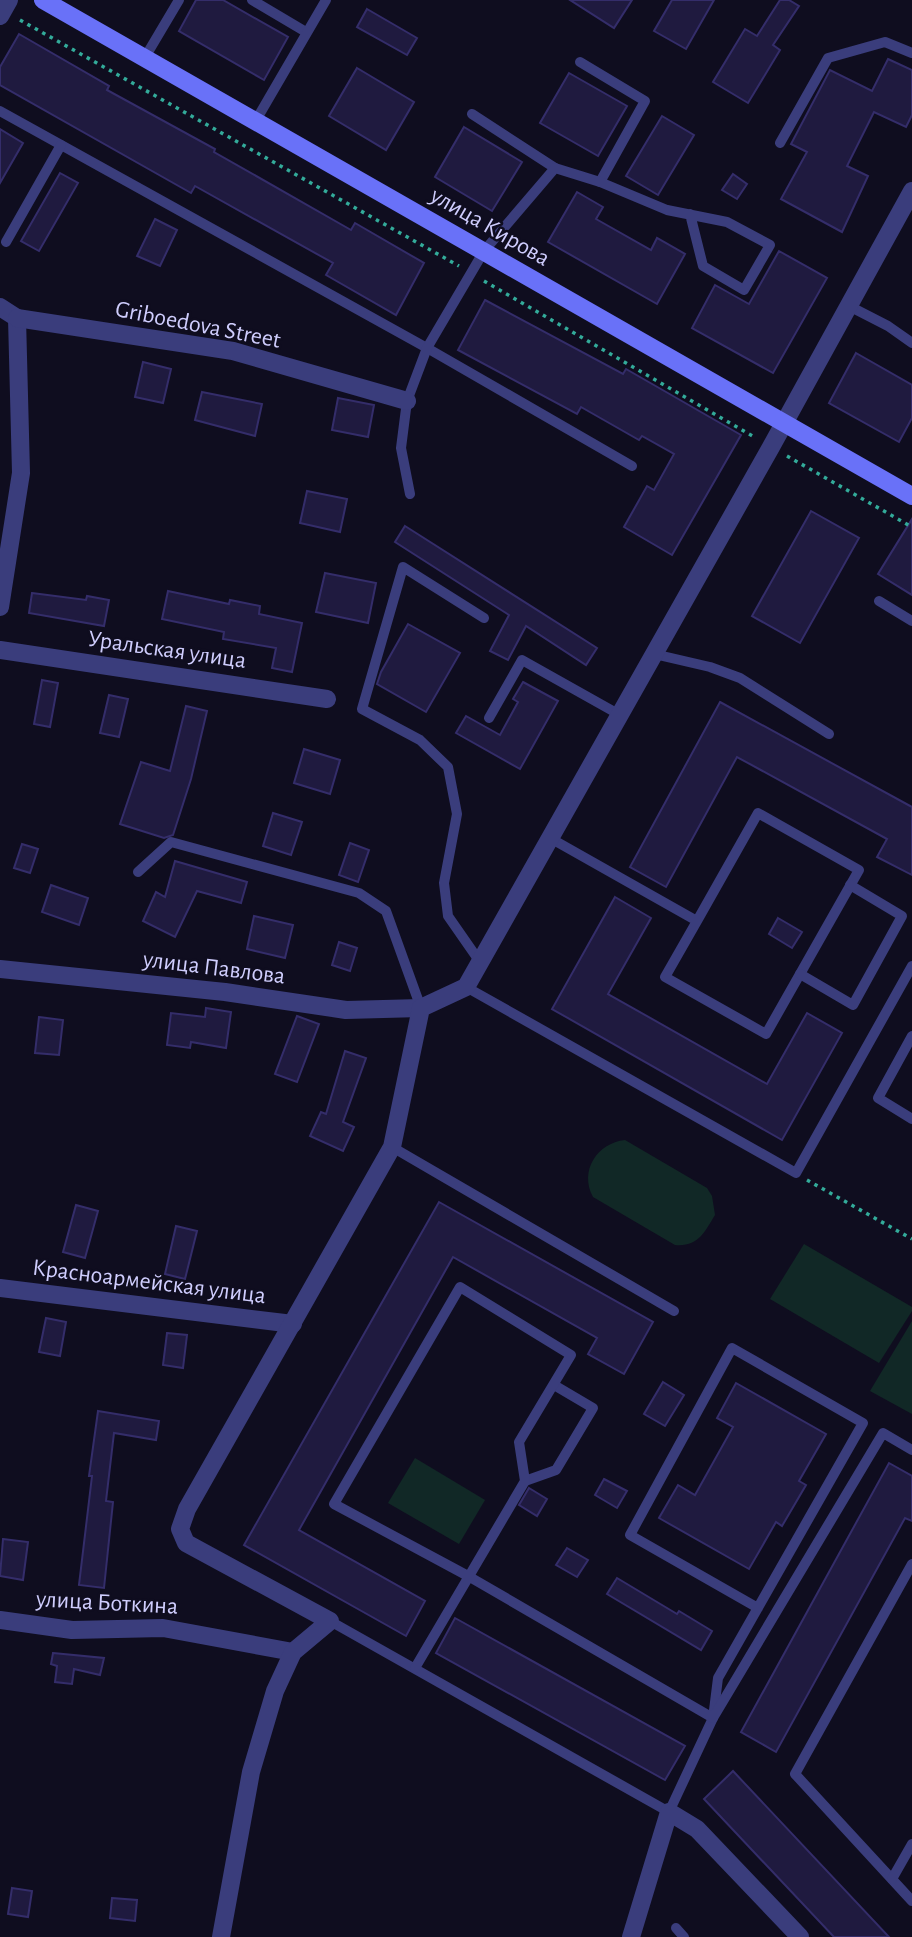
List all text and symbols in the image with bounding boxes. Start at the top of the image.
street label: улица Кирова [425,183,554,271]
street label: Griboedova Street [113,297,283,353]
street label: Уральская улица [86,627,248,673]
street label: улица Павлова [141,947,286,989]
street label: Красноармейская улица [31,1256,267,1308]
street label: улица Боткина [34,1587,179,1619]

